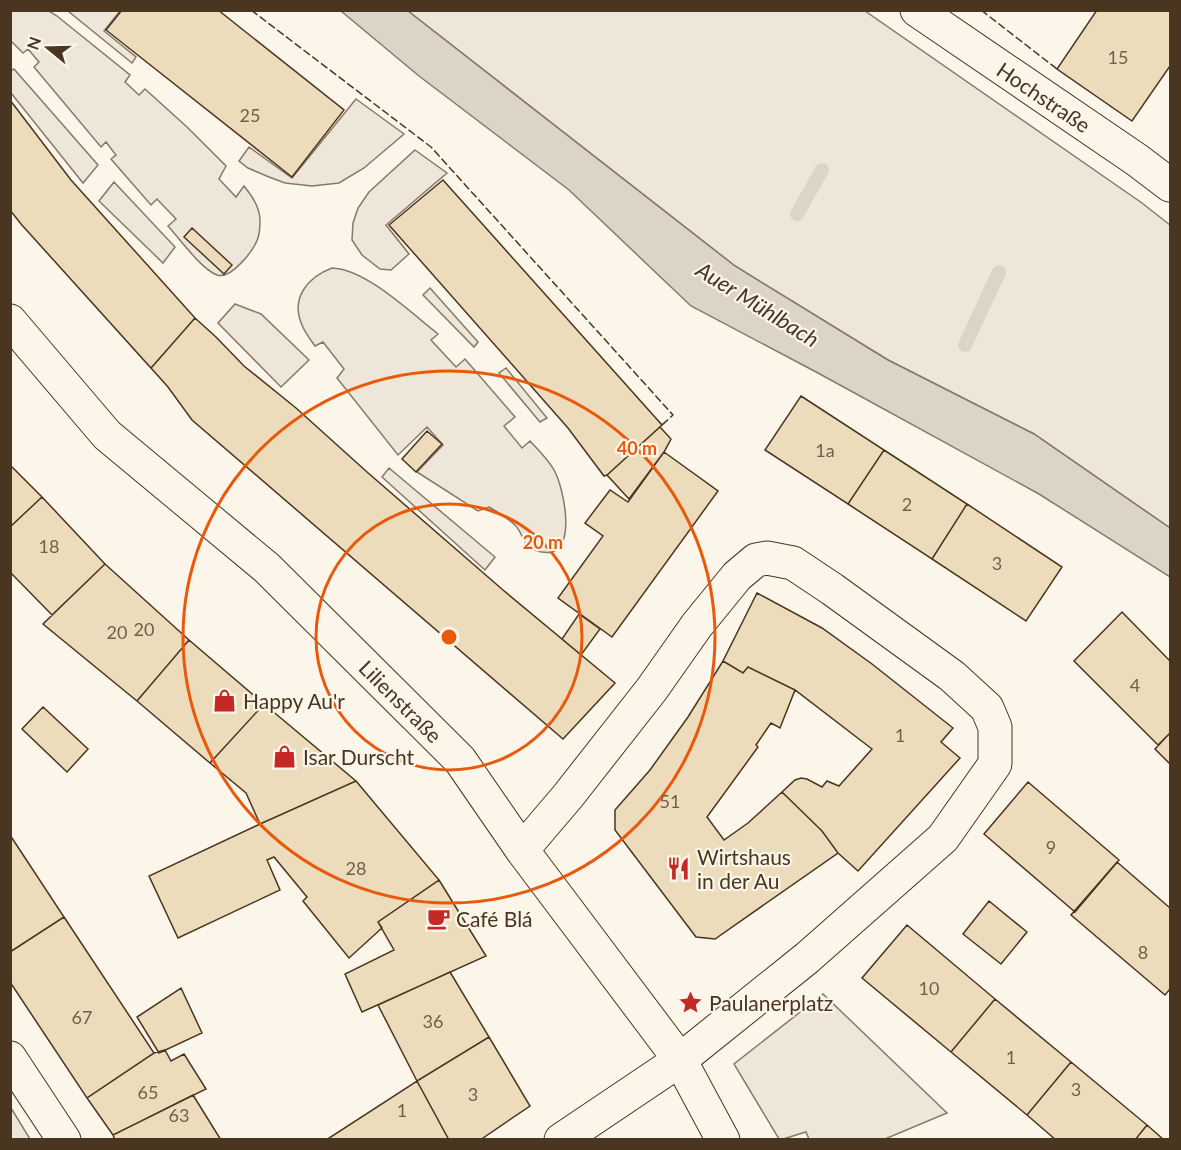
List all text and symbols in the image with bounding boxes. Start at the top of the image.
north arrow [18,18,78,78]
text: N [22,34,44,52]
house number: 15 [1108,46,1128,68]
street label: Hochstraße [993,57,1095,137]
house number: 25 [240,104,260,126]
water label: Auer Mühlbach [691,255,824,352]
text: 40 m [617,437,657,459]
house number: 1a [815,439,835,461]
house number: 2 [902,493,912,515]
text: 20 m [523,531,563,553]
house number: 18 [39,535,59,557]
house number: 3 [992,552,1002,574]
house number: 20 [134,618,154,640]
house number: 20 [107,621,127,643]
centre of rings [439,627,459,647]
street label: Lilienstraße [355,655,447,747]
house number: 4 [1130,674,1140,696]
shop icon: Happy Au'r [212,687,238,713]
place label: Happy Au'r [243,688,345,713]
house number: 1 [895,724,905,746]
shop icon: Isar Durscht [272,743,298,769]
place label: Isar Durscht [303,744,414,769]
house number: 51 [660,790,680,812]
house number: 9 [1046,836,1056,858]
place label: Wirtshaus in der Au [697,844,791,893]
restaurant icon: Wirtshaus in der Au [666,855,692,881]
house number: 28 [346,857,366,879]
cafe icon: Café Blá [425,905,451,931]
place label: Café Blá [456,906,533,931]
house number: 8 [1138,941,1148,963]
house number: 10 [919,977,939,999]
place icon: Paulanerplatz [678,989,704,1015]
place label: Paulanerplatz [709,990,833,1015]
house number: 67 [72,1006,92,1028]
house number: 36 [423,1010,443,1032]
house number: 1 [1006,1046,1016,1068]
house number: 3 [1071,1078,1081,1100]
house number: 65 [138,1081,158,1103]
house number: 3 [468,1083,478,1105]
house number: 1 [397,1099,407,1121]
house number: 63 [169,1104,189,1126]

